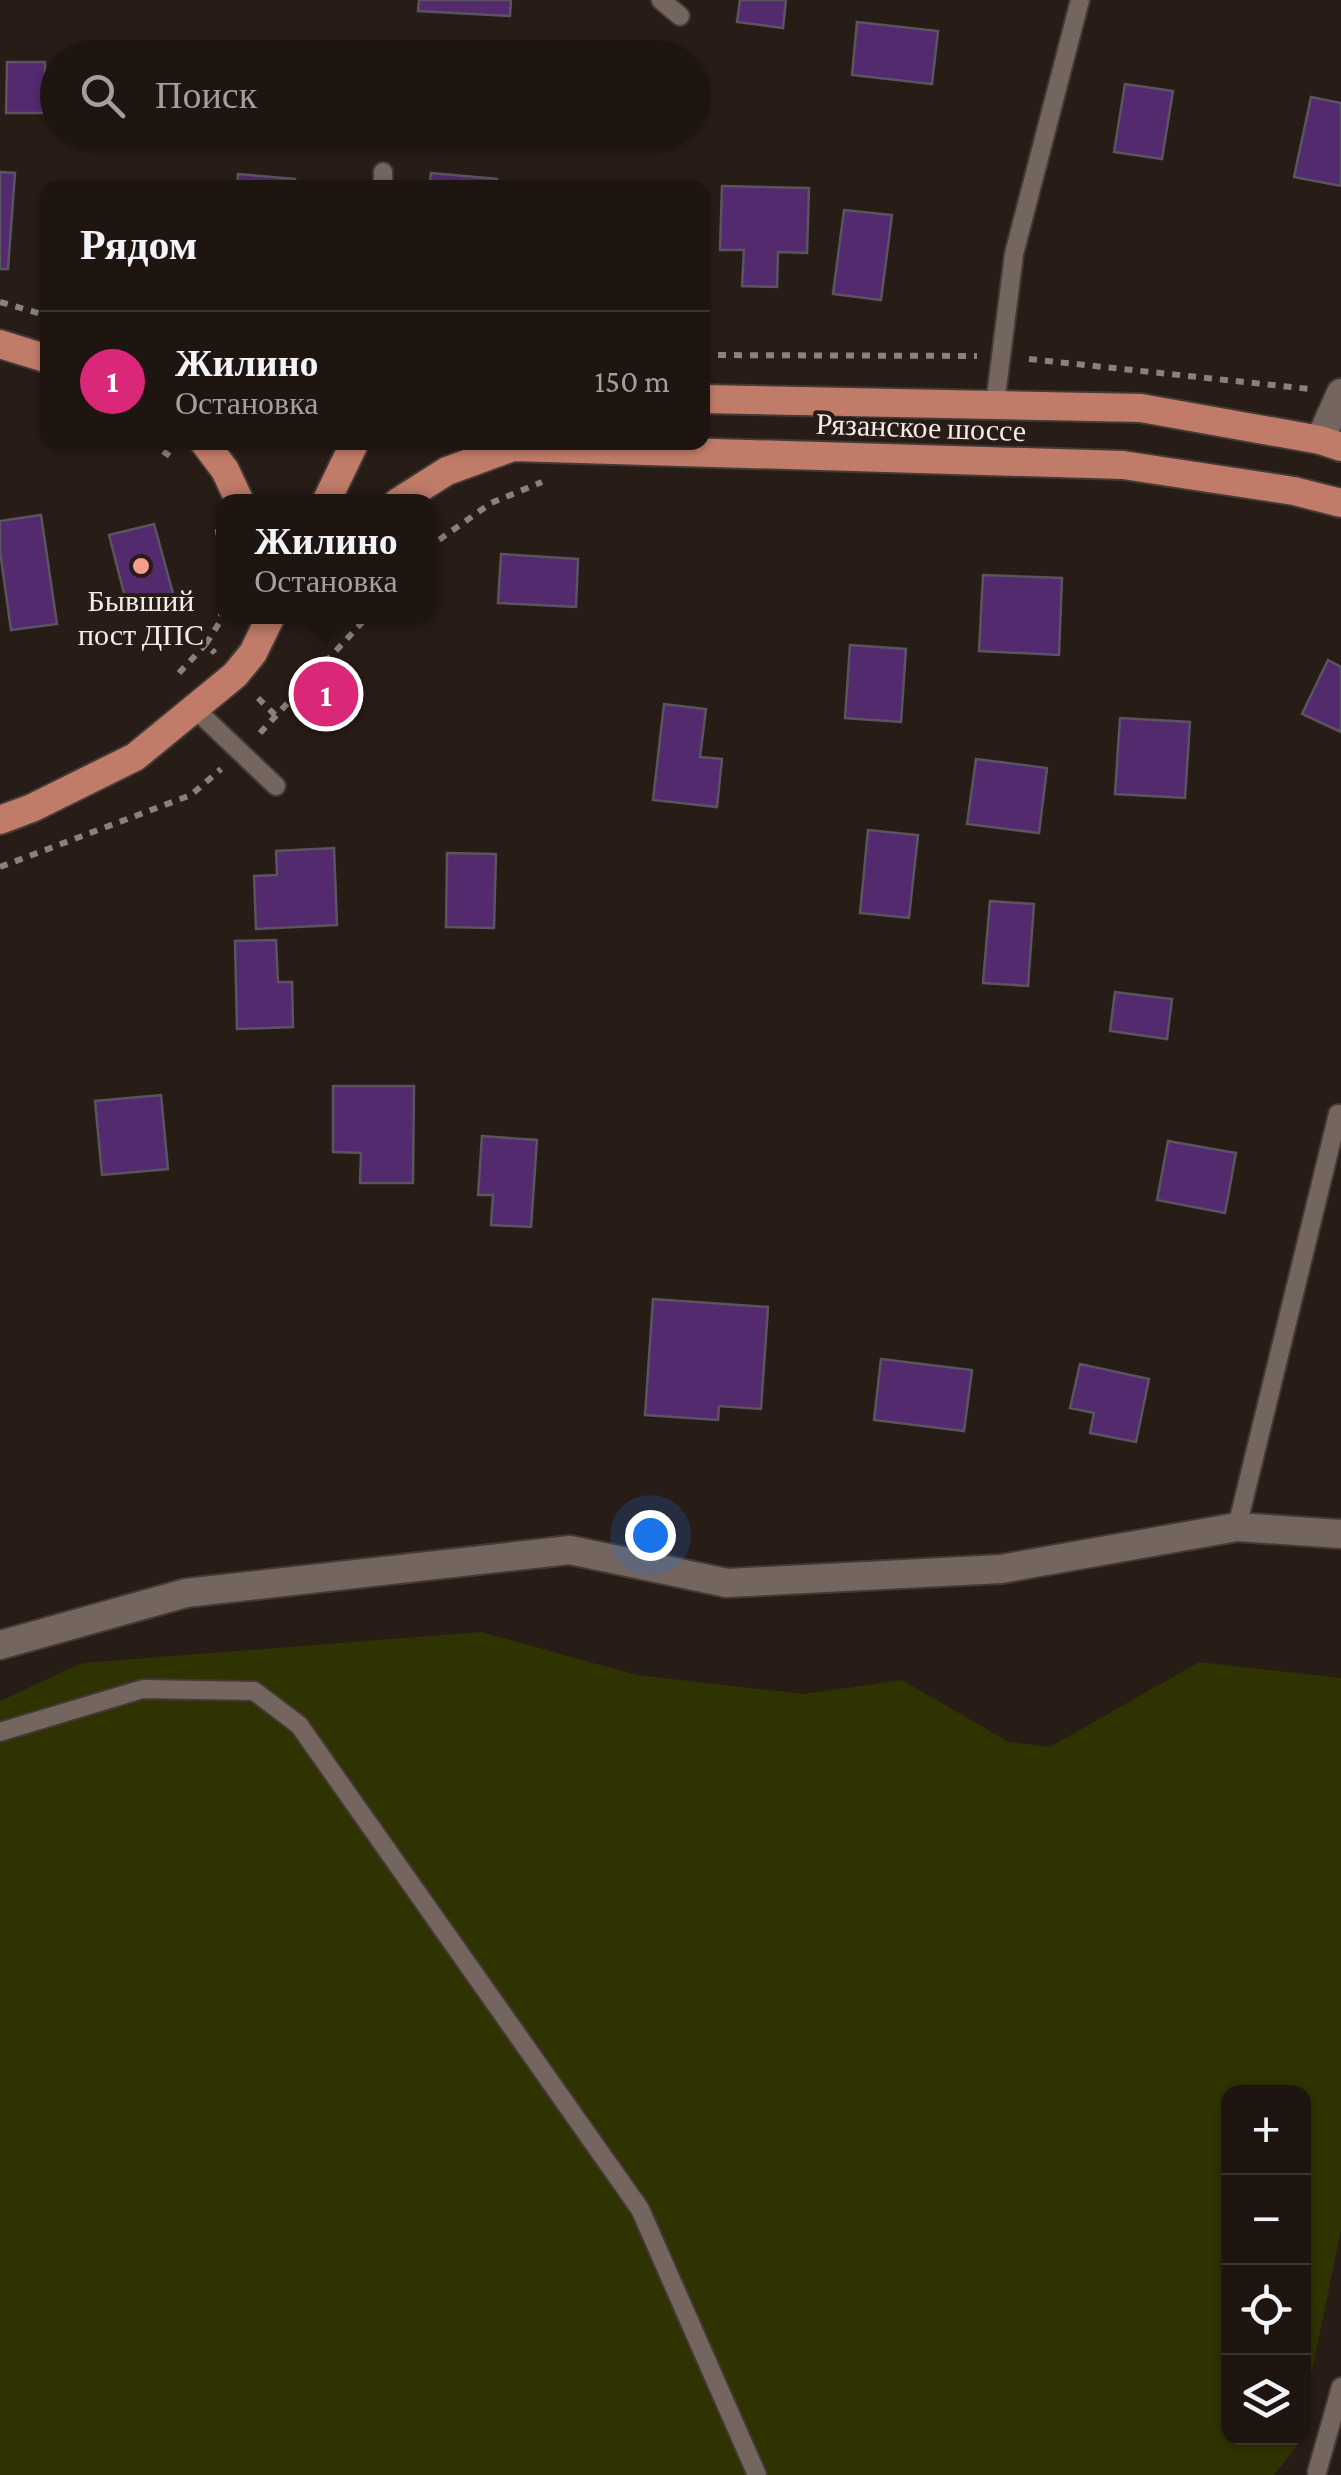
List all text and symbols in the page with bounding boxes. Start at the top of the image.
search box [40,40,710,150]
icon: search [75,68,130,123]
text: Поиск [155,74,257,116]
text: Рядом [80,221,197,268]
text: Жилино [175,342,319,384]
text: 1 [107,363,118,399]
text: 150 m [594,363,670,399]
text: Остановка [175,385,318,421]
street label: Рязанское шоссе [815,407,1027,447]
popup [216,494,436,624]
text: Жилино [254,520,398,562]
marker: Бывший пост ДПС [130,555,152,577]
text: Остановка [254,563,398,599]
place label: Бывший пост ДПС [78,584,204,651]
pin: 1 [294,656,358,732]
your location [625,1510,676,1561]
map controls [1221,2085,1311,2445]
button: + [1221,2085,1311,2175]
button: − [1221,2175,1311,2265]
button: locate [1221,2265,1311,2355]
button: layers [1221,2355,1311,2445]

